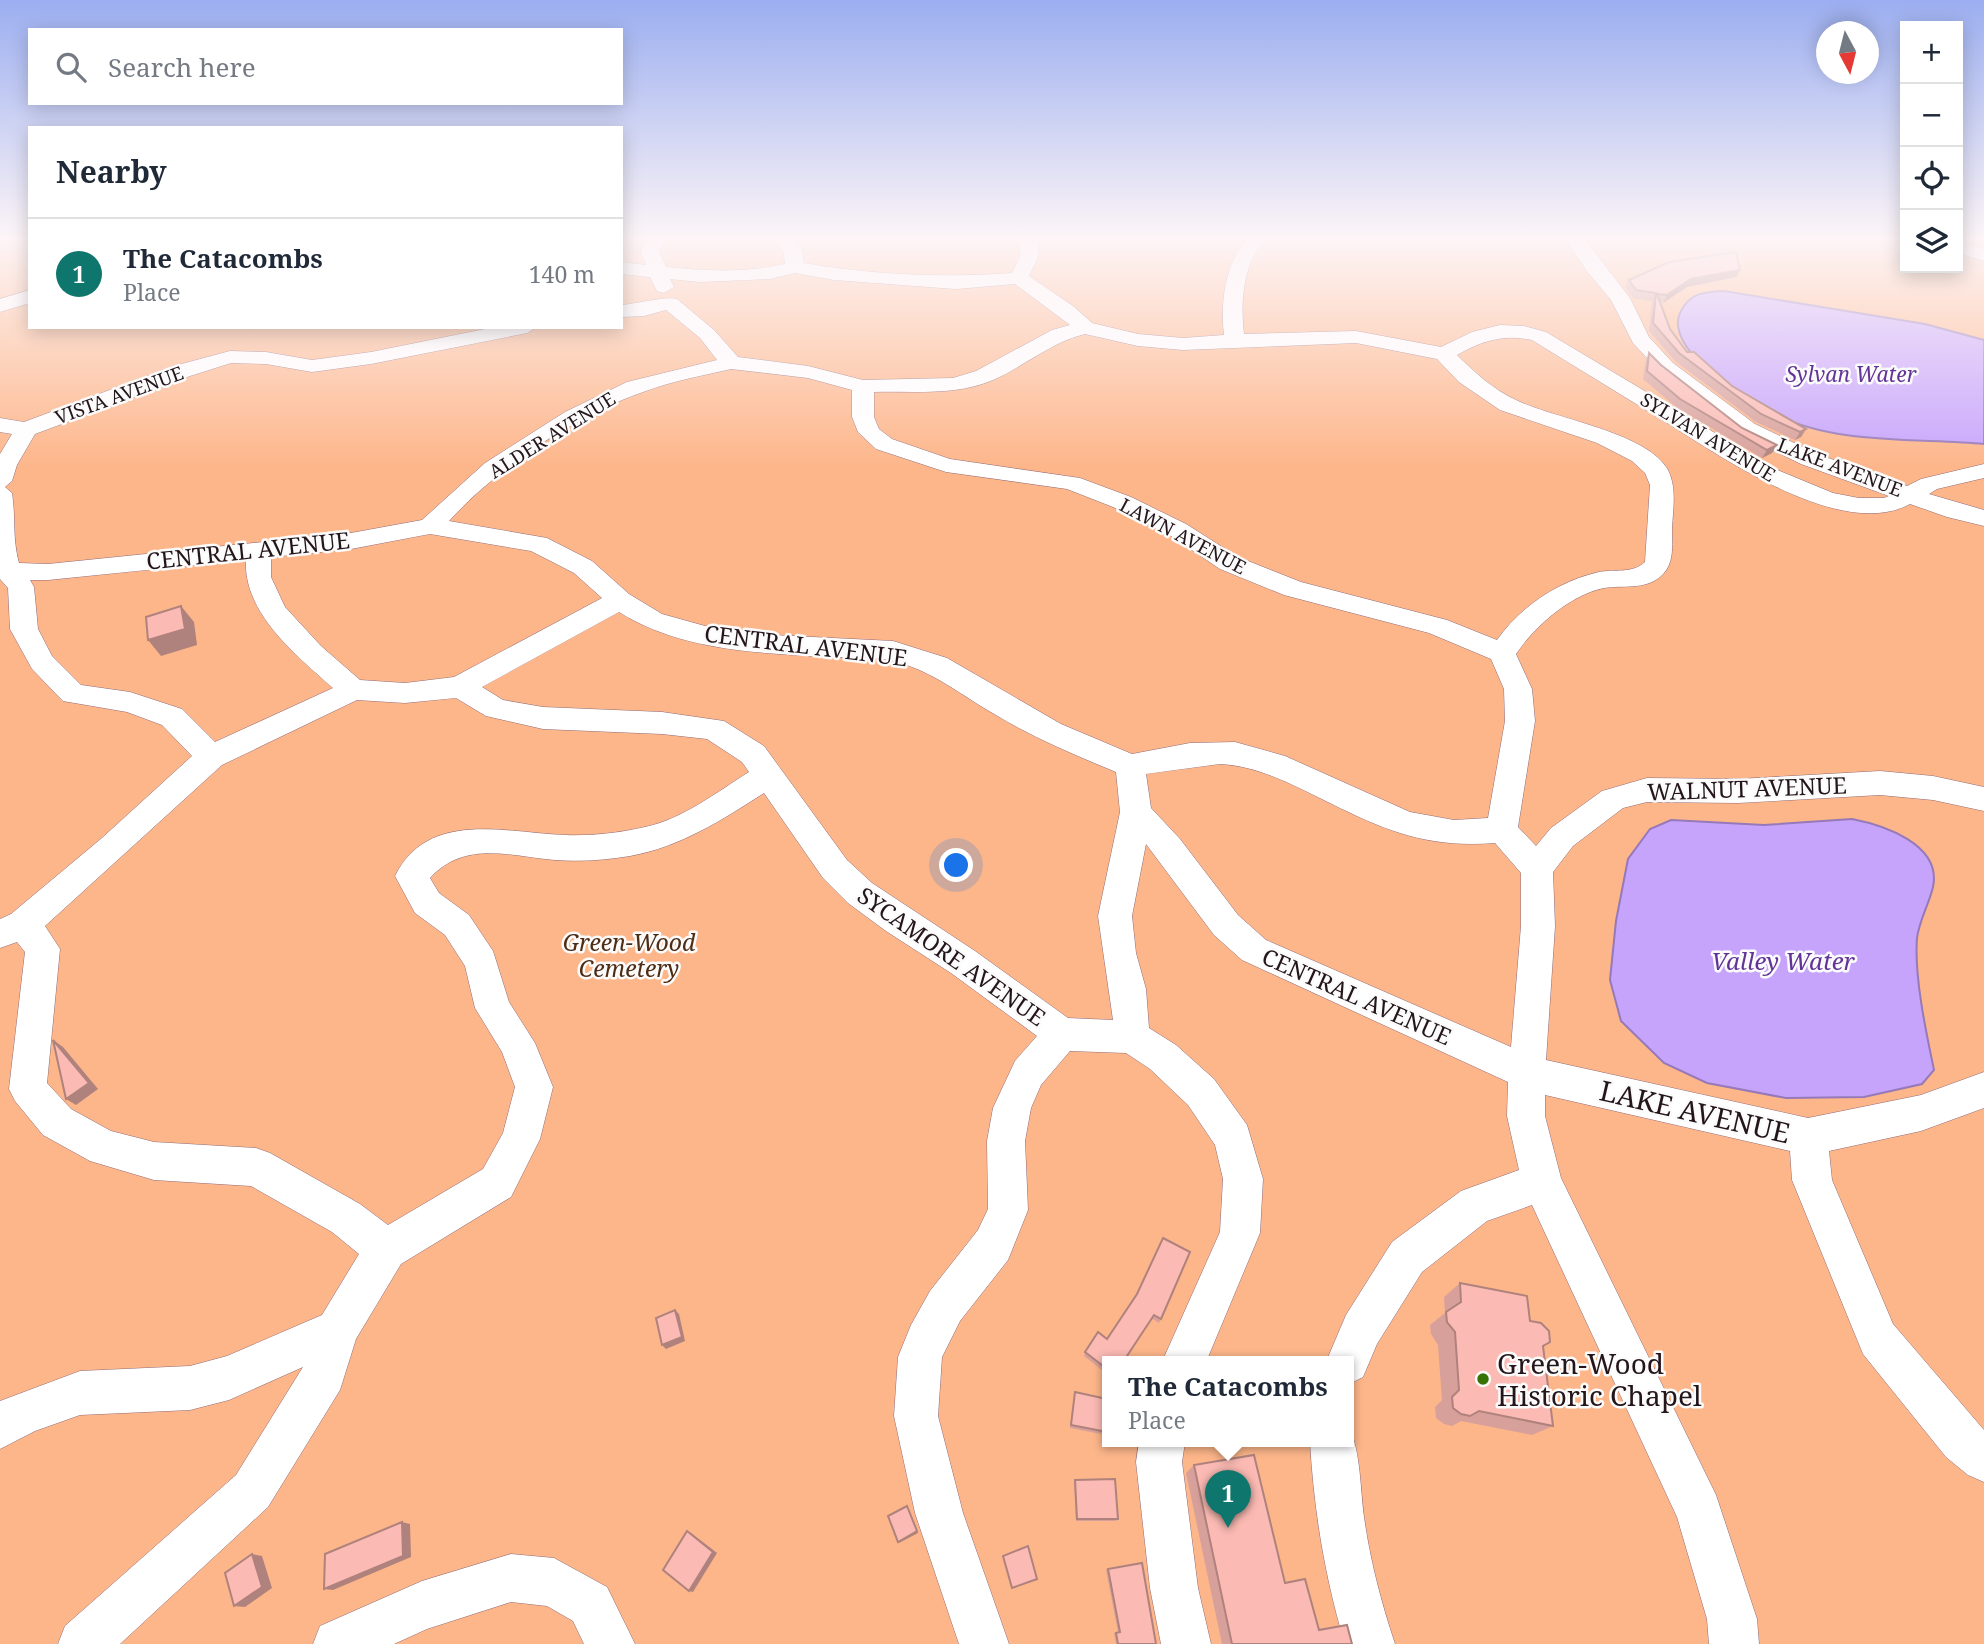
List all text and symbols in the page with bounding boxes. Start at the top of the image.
north arrow [1816,21,1879,84]
map controls [1900,21,1963,273]
button: + [1900,21,1963,84]
search box [28,28,623,105]
icon: search [52,48,90,86]
text: Search here [108,49,256,85]
button: − [1900,84,1963,147]
button: locate [1900,147,1963,210]
text: Nearby [56,151,167,192]
button: layers [1900,210,1963,273]
text: The Catacombs [123,240,323,276]
text: 1 [73,258,86,290]
text: 140 m [529,258,595,290]
text: Place [123,276,181,308]
street label: VISTA AVENUE [51,360,187,430]
water label: Sylvan Water [1786,360,1917,388]
street label: ALDER AVENUE [484,386,620,484]
street label: SYLVAN AVENUE [1636,386,1781,488]
street label: LAKE AVENUE [1774,431,1906,503]
street label: LAWN AVENUE [1115,492,1251,580]
street label: CENTRAL AVENUE [145,523,351,577]
street label: CENTRAL AVENUE [703,617,909,673]
street label: WALNUT AVENUE [1647,769,1847,807]
your location [939,848,973,882]
street label: SYCAMORE AVENUE [852,879,1052,1033]
park label: Green-Wood Cemetery [563,926,696,984]
street label: CENTRAL AVENUE [1257,940,1457,1052]
water label: Valley Water [1711,944,1856,977]
street label: LAKE AVENUE [1596,1071,1794,1151]
place label: Green-Wood Historic Chapel [1497,1344,1702,1414]
popup [1102,1356,1354,1447]
text: The Catacombs [1128,1368,1328,1404]
marker: Green-Wood Historic Chapel [1475,1371,1491,1387]
text: Place [1128,1404,1186,1436]
pin: 1 [1205,1470,1251,1528]

